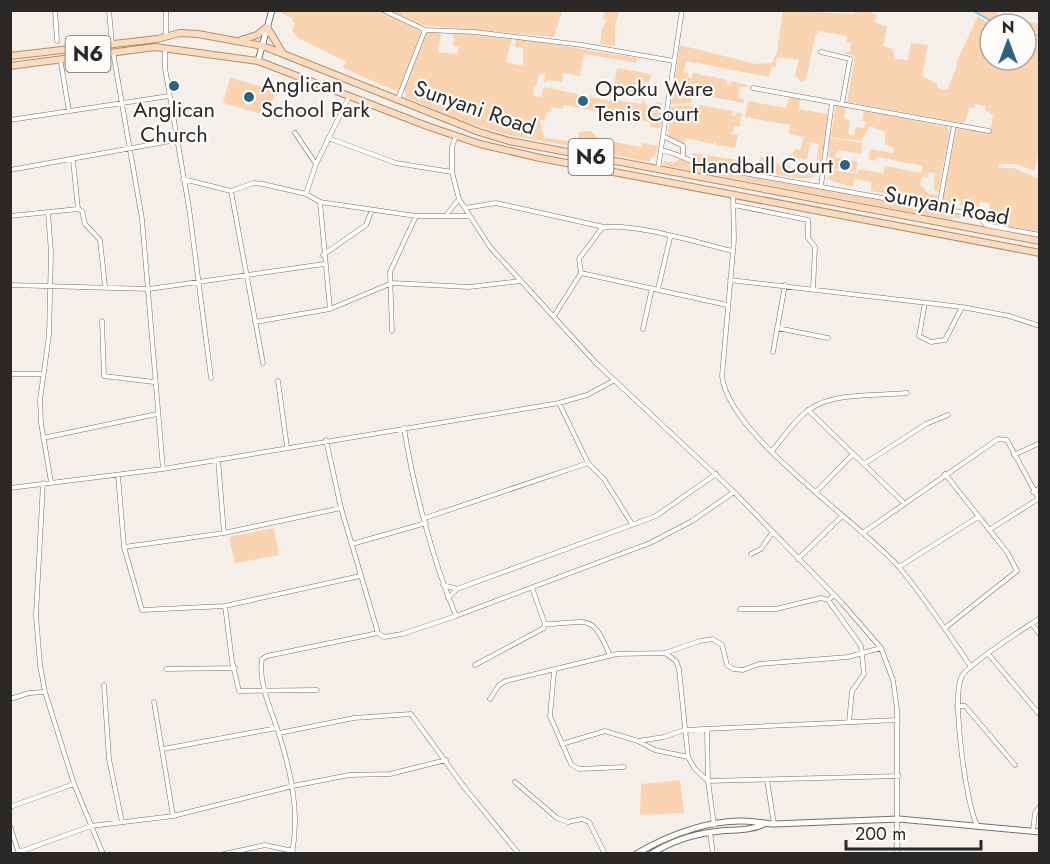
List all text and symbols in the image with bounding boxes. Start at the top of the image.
north arrow [978,12,1038,72]
text: N [1002,16,1014,39]
road number: N6 [66,36,110,72]
place label: Anglican School Park [261,68,370,125]
street label: Sunyani Road [410,71,540,143]
place label: Opoku Ware Tenis Court [595,72,713,129]
marker: Anglican Church [167,79,181,93]
marker: Anglican School Park [242,90,256,104]
place label: Anglican Church [133,93,215,150]
marker: Opoku Ware Tenis Court [576,94,590,108]
road number: N6 [568,139,614,175]
place label: Handball Court [691,149,834,181]
marker: Handball Court [838,158,852,172]
street label: Sunyani Road [882,177,1012,233]
scale bar [846,813,981,851]
text: 200 m [855,821,906,847]

